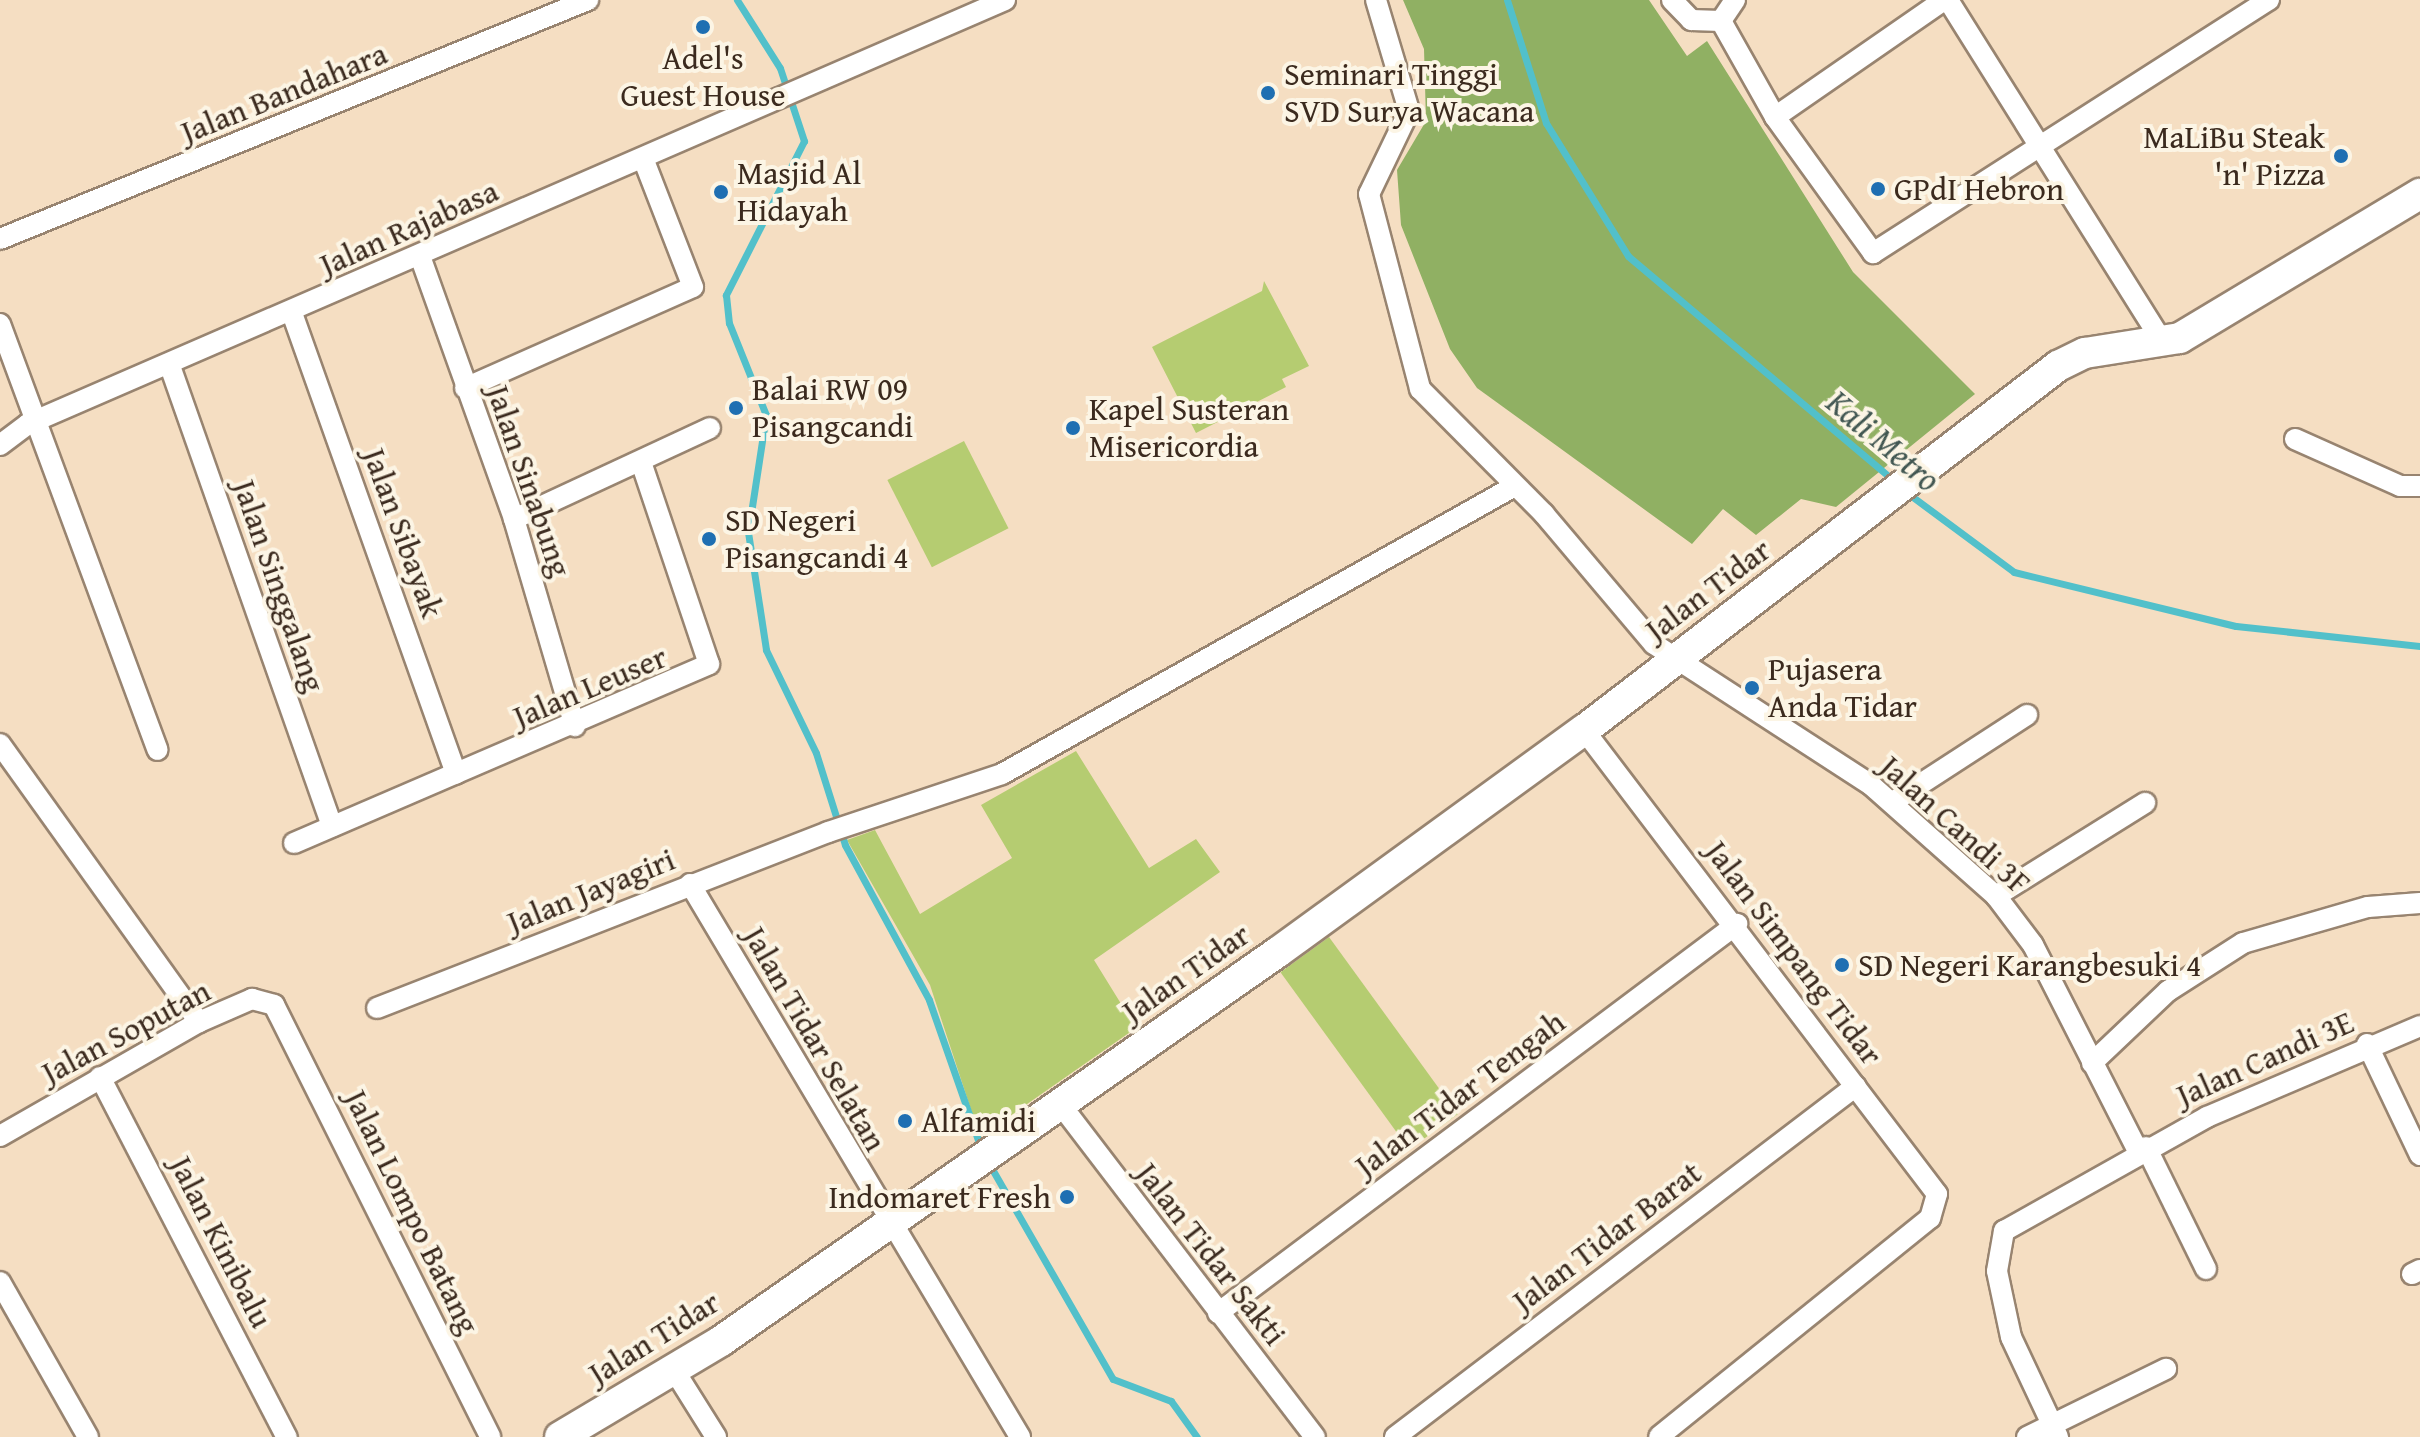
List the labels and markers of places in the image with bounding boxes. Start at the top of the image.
marker: Adel's Guest House [694,18,712,36]
place label: Adel's Guest House [621,40,785,115]
place label: Seminari Tinggi SVD Surya Wacana [1284,56,1534,131]
marker: Seminari Tinggi SVD Surya Wacana [1259,84,1277,102]
place label: MaLiBu Steak 'n' Pizza [2143,119,2325,194]
marker: MaLiBu Steak 'n' Pizza [2332,147,2350,165]
place label: Masjid Al Hidayah [737,155,861,230]
place label: GPdI Hebron [1894,170,2064,208]
marker: GPdI Hebron [1869,180,1887,198]
marker: Masjid Al Hidayah [712,183,730,201]
place label: Balai RW 09 Pisangcandi [752,371,913,446]
place label: Kapel Susteran Misericordia [1089,391,1289,466]
marker: Balai RW 09 Pisangcandi [727,399,745,417]
marker: Kapel Susteran Misericordia [1064,419,1082,437]
place label: SD Negeri Pisangcandi 4 [725,502,909,577]
marker: SD Negeri Pisangcandi 4 [700,530,718,548]
place label: Pujasera Anda Tidar [1768,651,1917,726]
marker: Pujasera Anda Tidar [1743,679,1761,697]
place label: SD Negeri Karangbesuki 4 [1858,946,2201,984]
marker: SD Negeri Karangbesuki 4 [1833,956,1851,974]
place label: Alfamidi [921,1102,1036,1140]
marker: Alfamidi [896,1112,914,1130]
place label: Indomaret Fresh [828,1178,1051,1216]
marker: Indomaret Fresh [1058,1188,1076,1206]

